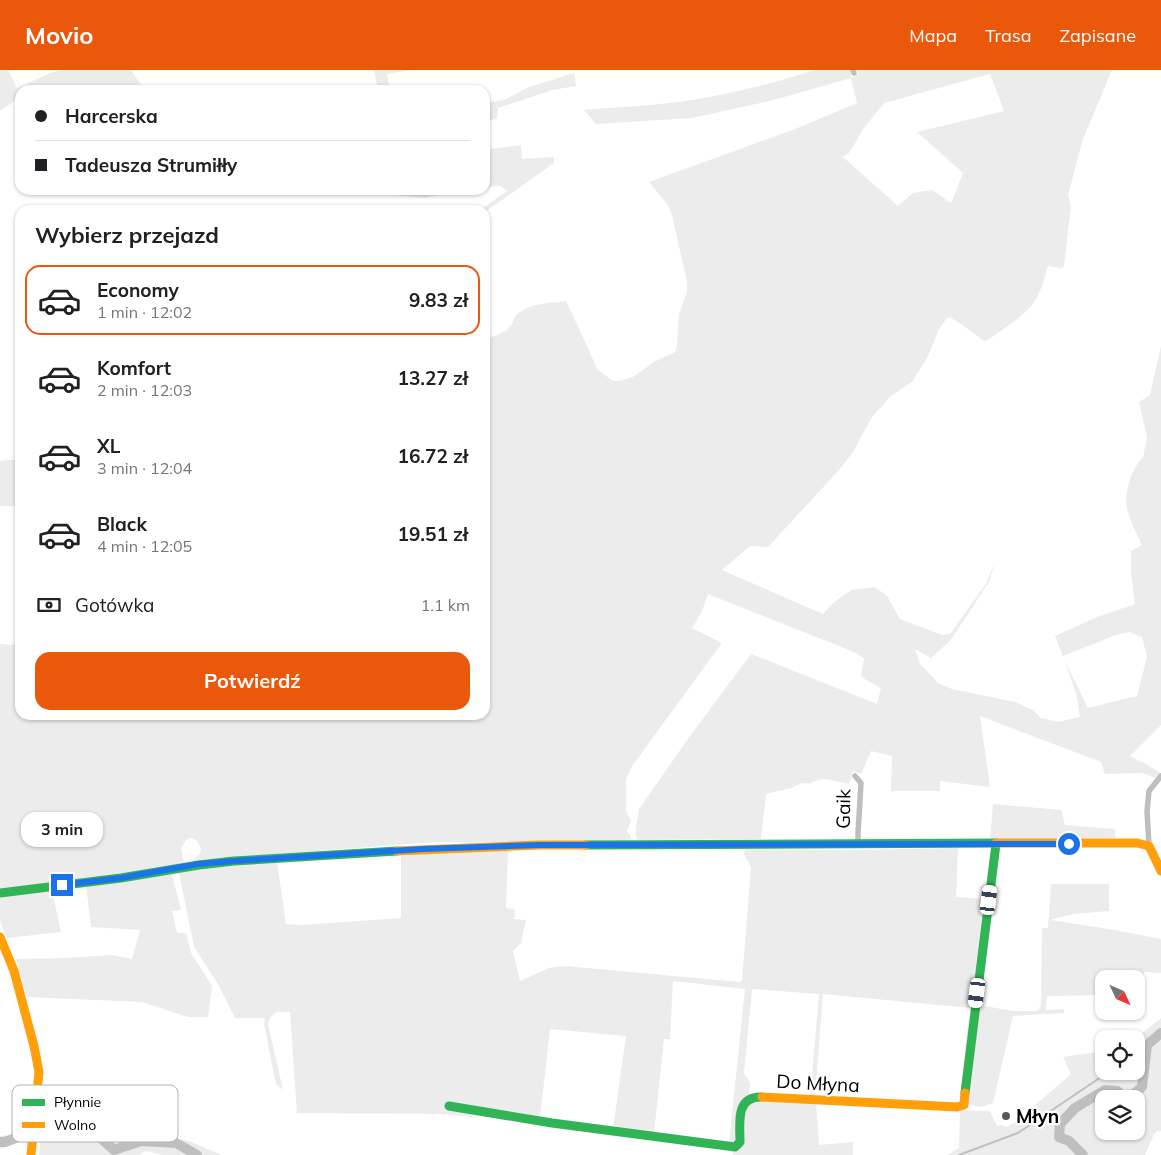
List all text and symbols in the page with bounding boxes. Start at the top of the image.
text: Movio [25,20,93,50]
text: Mapa [909,24,957,47]
text: Trasa [985,24,1032,47]
text: Zapisane [1060,24,1136,47]
text: Harcerska [65,104,158,128]
text: Tadeusza Strumiłły [65,153,237,177]
text: Wybierz przejazd [35,221,219,249]
icon: car [37,278,82,323]
text: Economy [97,278,179,302]
text: 9.83 zł [409,288,468,312]
text: 1 min · 12:02 [97,302,192,322]
icon: car [37,356,82,401]
text: Komfort [97,356,171,380]
text: 13.27 zł [398,366,468,390]
text: 2 min · 12:03 [97,380,192,400]
icon: car [37,434,82,479]
text: XL [97,434,120,458]
text: 16.72 zł [398,444,468,468]
text: 3 min · 12:04 [97,458,192,478]
icon: car [37,512,82,557]
text: Black [97,512,147,536]
text: 19.51 zł [398,522,468,546]
text: 4 min · 12:05 [97,536,192,556]
icon: cash [35,591,63,619]
text: Gotówka [75,593,155,617]
text: 1.1 km [421,595,470,615]
button: Potwierdź [35,652,470,710]
street label: Gaik [831,789,855,829]
callout: 3 min [21,812,103,848]
text: 3 min [41,819,83,839]
route start [1058,833,1080,855]
route end [51,874,73,896]
car [979,884,998,916]
north arrow [1095,970,1145,1020]
map controls [1095,970,1145,1140]
car [967,977,986,1009]
button: locate [1095,1030,1145,1080]
street label: Do Młyna [776,1069,860,1097]
legend [12,1085,178,1142]
button: layers [1095,1090,1145,1140]
text: Płynnie [54,1093,101,1111]
place label: Młyn [1016,1104,1059,1128]
marker: Młyn [1000,1110,1012,1122]
text: Wolno [54,1116,96,1134]

